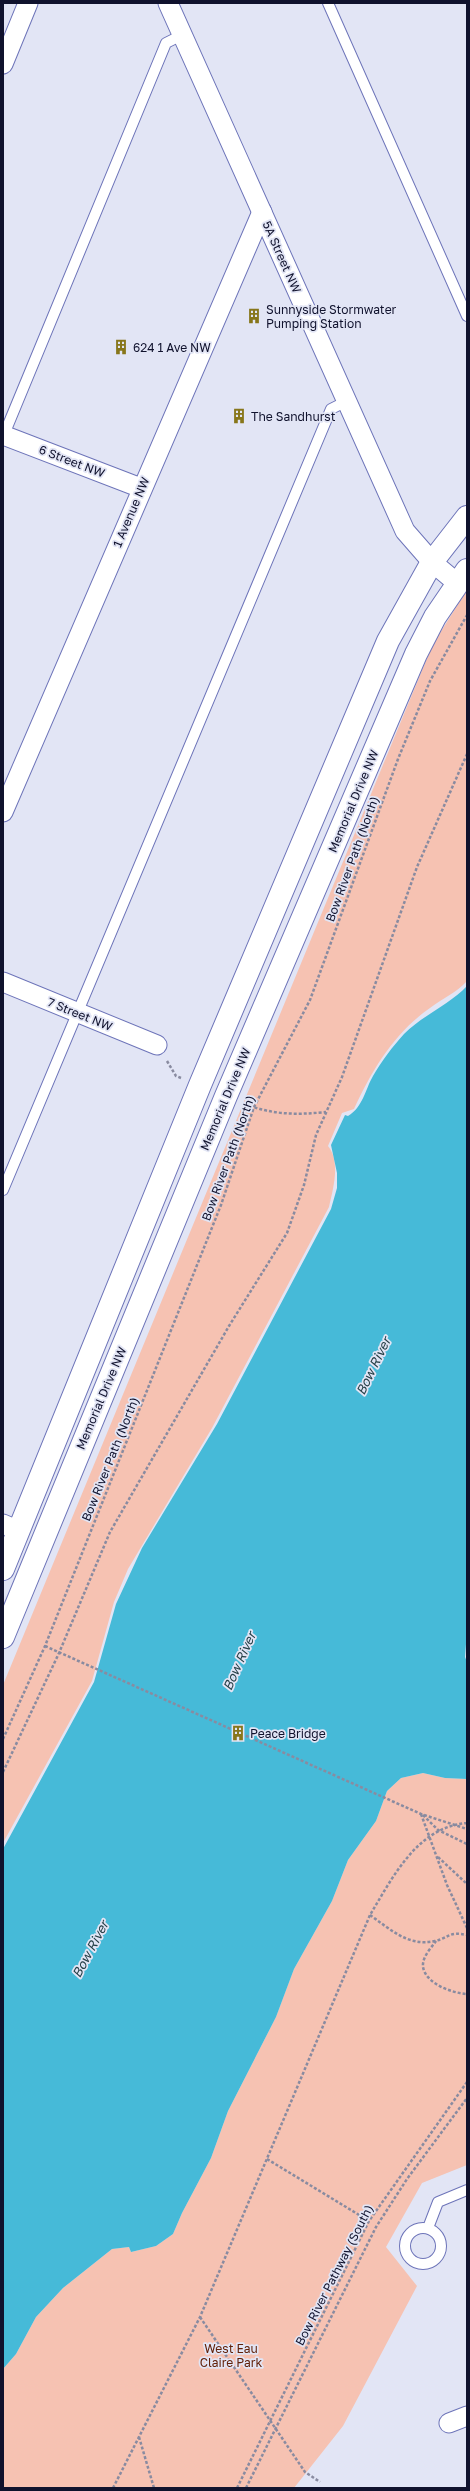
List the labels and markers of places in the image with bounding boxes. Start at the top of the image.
place label: Sunnyside Stormwater Pumping Station [266,302,397,331]
building icon: Sunnyside Stormwater Pumping Station [245,307,263,325]
building icon: 624 1 Ave NW [112,338,130,356]
place label: 624 1 Ave NW [133,340,211,355]
building icon: The Sandhurst [230,407,248,425]
place label: The Sandhurst [251,409,336,424]
building icon: Peace Bridge [229,1724,247,1742]
place label: Peace Bridge [250,1726,326,1741]

